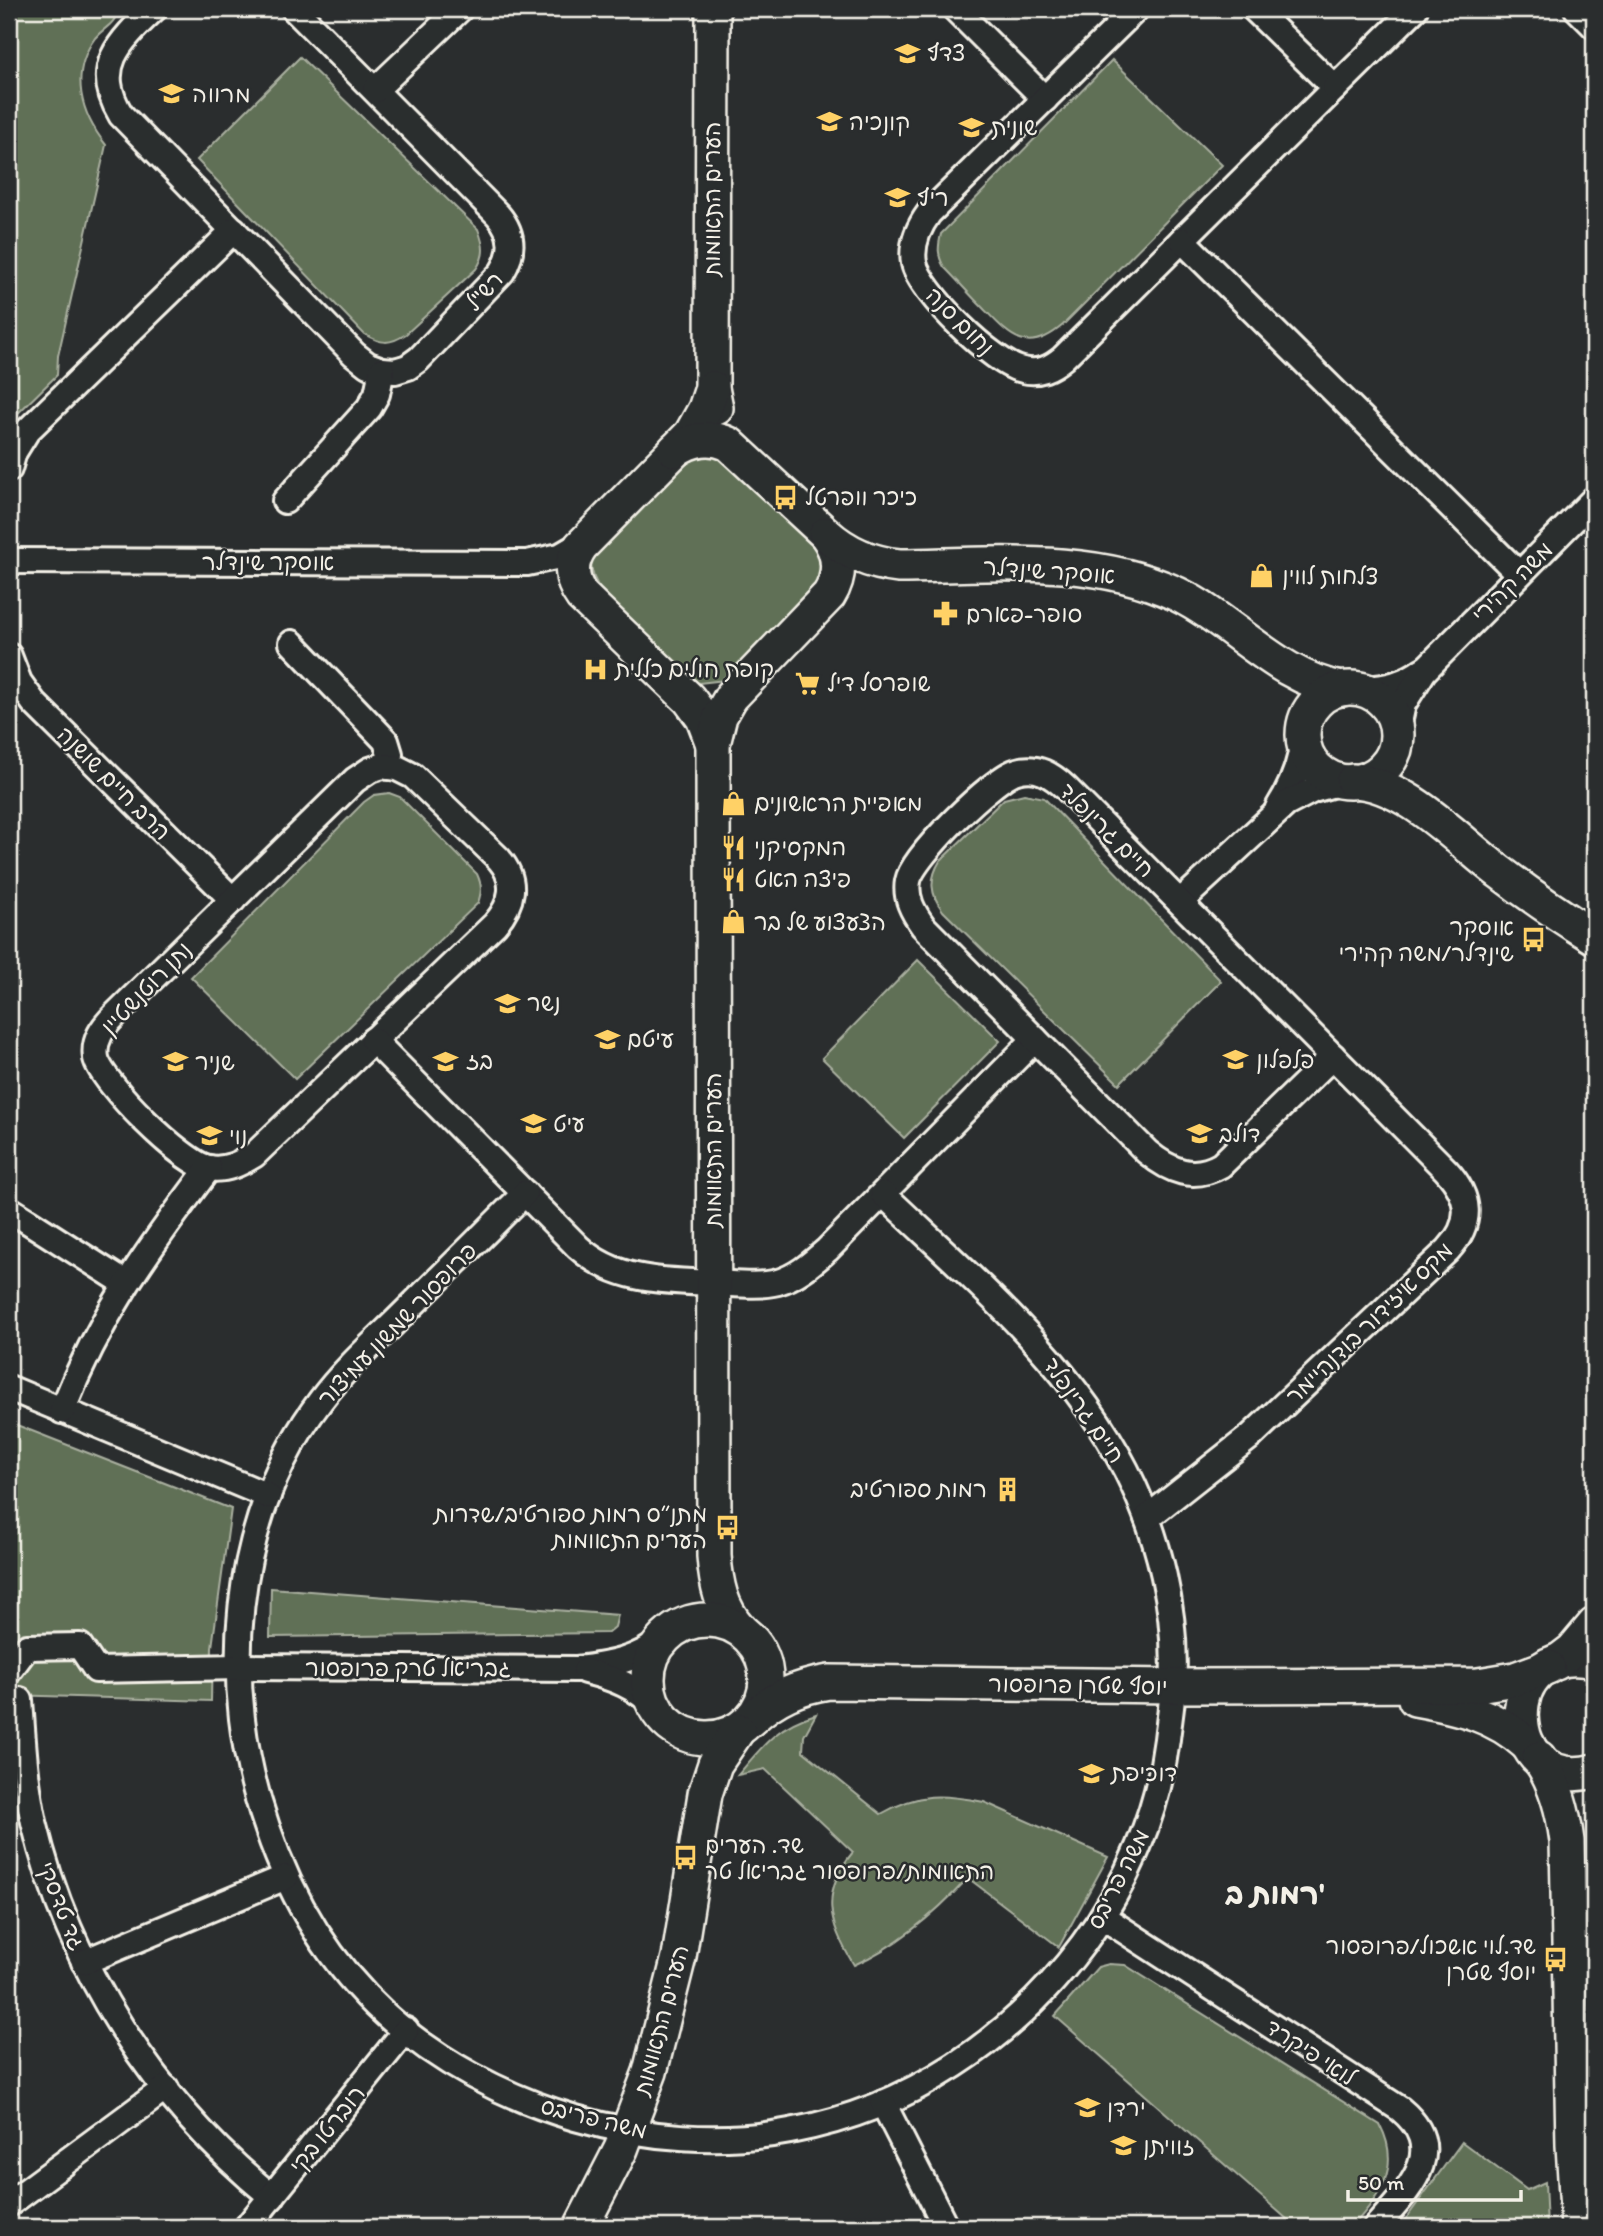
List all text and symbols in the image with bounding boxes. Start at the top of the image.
school or university icon: צדף [893,39,921,67]
place label: צדף [927,39,965,67]
school or university icon: מרווה [158,80,186,108]
place label: מרווה [192,80,251,108]
school or university icon: קונכיה [815,108,843,136]
place label: קונכיה [849,108,910,137]
school or university icon: שונית [957,113,985,141]
place label: שונית [991,113,1038,141]
street label: הערים התאומות [698,121,726,279]
school or university icon: ריף [883,184,911,212]
place label: ריף [917,184,949,212]
street label: רש"ל [459,266,509,316]
street label: נחום סנה [920,281,1000,361]
bus stop icon: כיכר וופרטל [771,483,799,511]
place label: כיכר וופרטל [805,483,917,511]
street label: משה קהירי [1466,536,1559,629]
street label: אוסקר שינדלר [202,548,334,576]
street label: אוסקר שינדלר [982,552,1116,590]
shop icon: צלחות לווין [1248,562,1276,590]
place label: צלחות לווין [1282,562,1378,590]
pharmacy icon: סופר-פארם [932,600,960,628]
place label: סופר-פארם [966,600,1082,628]
hospital icon: קופת חולים כללית [581,655,609,683]
place label: קופת חולים כללית [614,655,774,683]
supermarket icon: שופרסל דיל [793,669,821,697]
place label: שופרסל דיל [827,669,931,697]
street label: הרב חיים שושנה [51,720,177,846]
street label: חיים גרינפלד [1054,777,1160,883]
shop icon: מאפיית הראשונים [720,789,748,817]
place label: מאפיית הראשונים [754,789,923,817]
restaurant icon: המקסיקני [720,833,748,861]
place label: המקסיקני [754,833,846,861]
restaurant icon: פיצה האט [720,865,748,893]
place label: פיצה האט [754,865,851,893]
shop icon: הצעצוע של בר [720,908,748,936]
place label: הצעצוע של בר [754,908,886,936]
place label: אוסקר שינדלר/משה קהירי [1339,913,1514,968]
bus stop icon: אוסקר שינדלר/משה קהירי [1520,926,1548,954]
street label: נתן רוטנשטיין [95,936,197,1040]
school or university icon: נשר [493,989,521,1017]
place label: נשר [527,989,561,1017]
school or university icon: עיטם [593,1025,621,1053]
place label: עיטם [627,1025,674,1053]
school or university icon: פלפלון [1222,1046,1250,1074]
place label: פלפלון [1256,1046,1314,1074]
school or university icon: בז [432,1047,460,1075]
place label: בז [466,1047,493,1075]
school or university icon: שניר [161,1048,189,1076]
place label: שניר [195,1048,235,1076]
street label: הערים התאומות [699,1072,727,1230]
school or university icon: עיט [519,1110,547,1138]
place label: עיט [553,1110,585,1138]
school or university icon: דולב [1185,1120,1213,1148]
place label: דולב [1219,1120,1260,1148]
school or university icon: נוי [195,1122,223,1150]
place label: נוי [229,1122,248,1150]
street label: פרופסור שמשון עמיצור [312,1236,482,1412]
street label: מקס איזידור בודנהיימר [1280,1236,1458,1410]
street label: חיים גרינפלד [1037,1352,1131,1468]
place label: רמות ספורטיב [850,1475,987,1503]
building icon: רמות ספורטיב [993,1475,1021,1503]
place label: מתנ״ס רמות ספורטיב/שדרות הערים התאומות [432,1500,707,1554]
bus stop icon: מתנ״ס רמות ספורטיב/שדרות הערים התאומות [713,1513,741,1541]
street label: גבריאל טרק פרופסור [305,1654,511,1682]
street label: יוסף שטרן פרופסור [988,1669,1168,1702]
school or university icon: דוכיפת [1077,1759,1105,1787]
place label: דוכיפת [1110,1759,1177,1787]
street label: משה פריבס [1081,1824,1155,1934]
place label: שד. הערים התאומות/פרופסור גבריאל טר [705,1831,994,1885]
bus stop icon: שד. הערים התאומות/פרופסור גבריאל טר [671,1844,699,1872]
street label: גד טדסקי [32,1858,92,1954]
district label: רמות ב' [1224,1875,1325,1912]
place label: שד.לוי אשכול/פרופסור יוסף שטרן [1326,1932,1536,1987]
street label: הערים התאומות [627,1941,695,2101]
bus stop icon: שד.לוי אשכול/פרופסור יוסף שטרן [1542,1945,1570,1973]
street label: לואי פיקרד [1261,2013,1362,2092]
street label: רוברטו בקי [283,2079,371,2179]
street label: משה פריבס [538,2091,650,2145]
school or university icon: ירדן [1073,2094,1101,2122]
place label: ירדן [1107,2094,1146,2123]
school or university icon: זוויתן [1109,2132,1137,2160]
place label: זוויתן [1143,2132,1195,2160]
scale bar [1348,2159,1521,2203]
text: 50 m [1358,2170,1405,2195]

